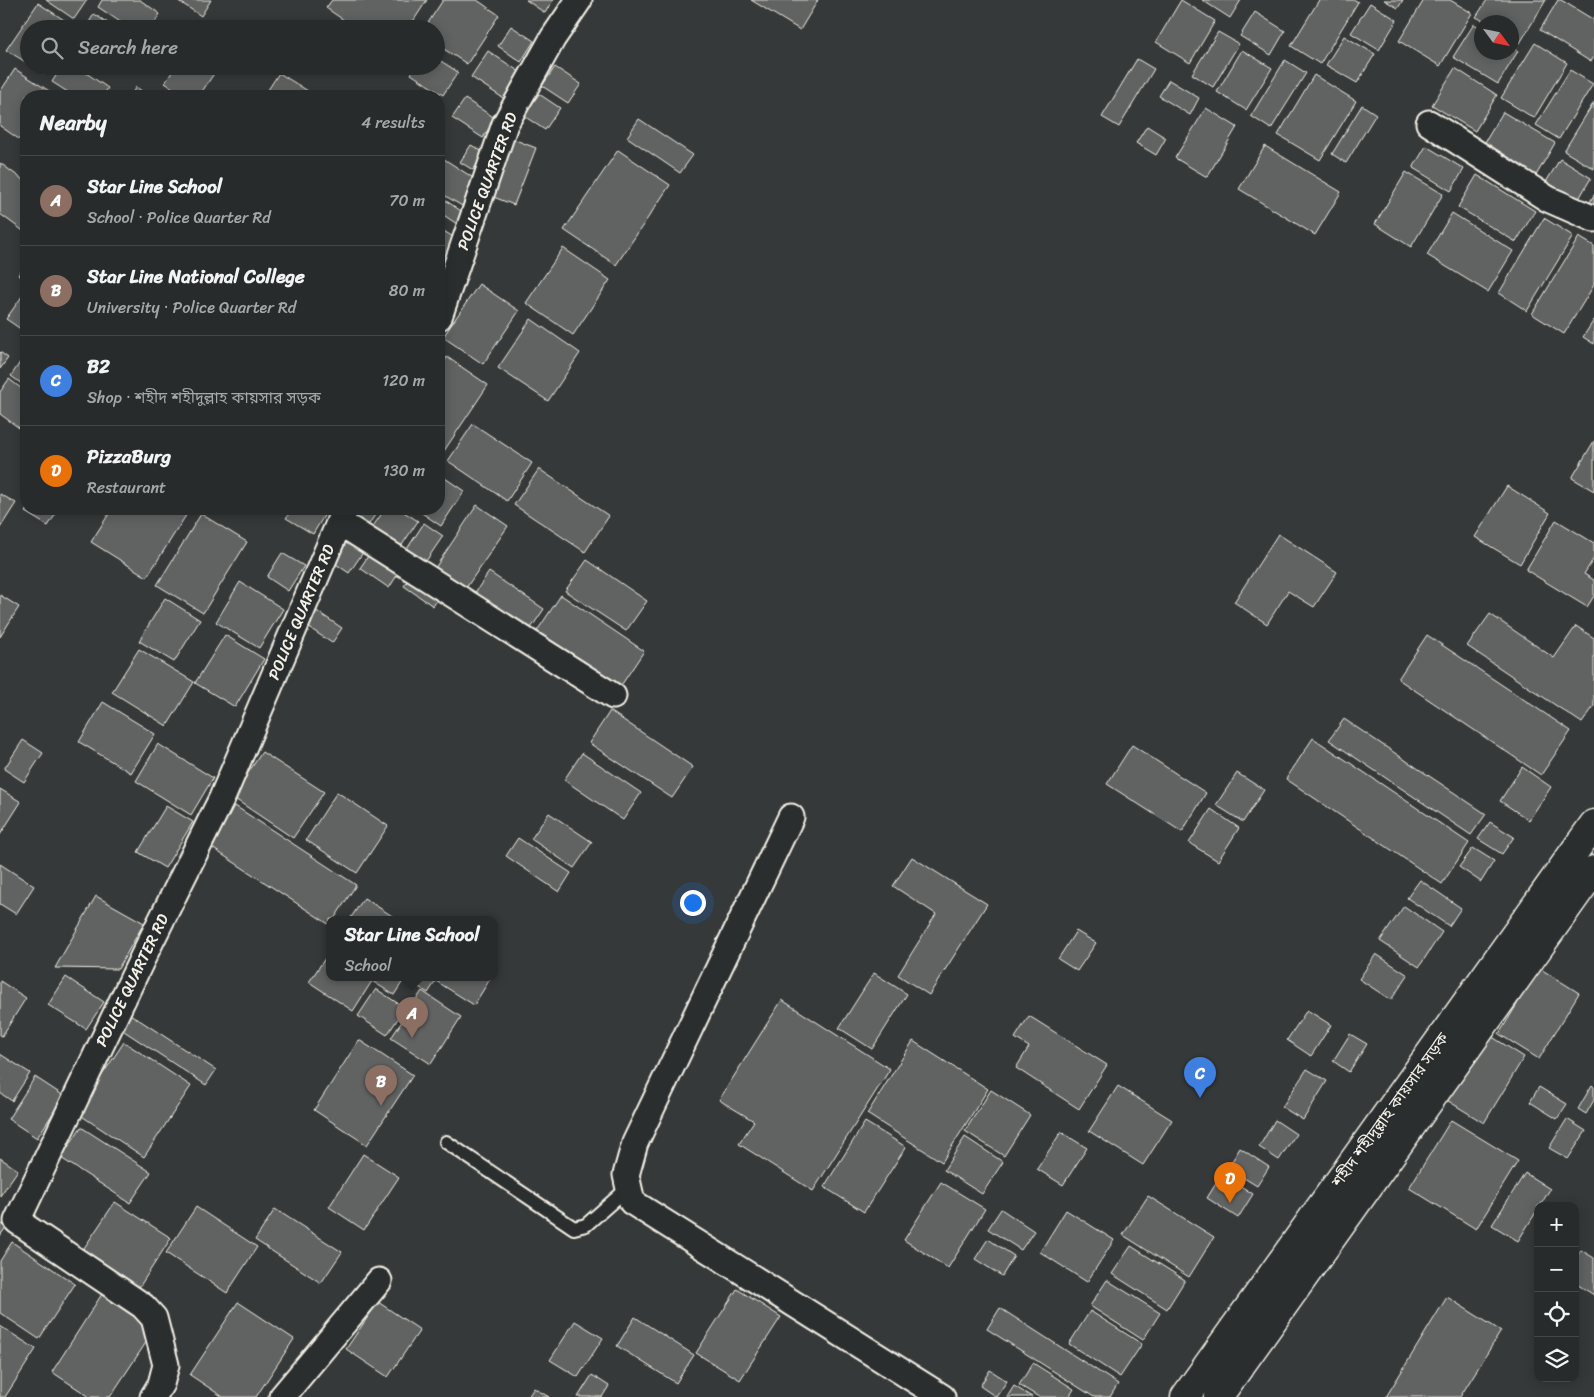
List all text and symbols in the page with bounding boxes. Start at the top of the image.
north arrow [1474,15,1519,60]
search box [20,20,445,75]
text: Search here [78,31,178,64]
icon: search [38,34,66,62]
text: Nearby [40,104,106,142]
street label: POLICE QUARTER RD [449,107,526,254]
text: 4 results [361,108,425,137]
text: Star Line School [87,170,222,203]
text: A [51,186,61,215]
text: 70 m [389,186,425,215]
text: School · Police Quarter Rd [87,203,271,232]
text: Star Line National College [87,260,305,293]
text: B [51,276,61,305]
text: 80 m [389,276,425,305]
text: University · Police Quarter Rd [87,293,296,322]
text: B2 [87,350,110,383]
text: C [51,366,61,395]
text: 120 m [382,366,425,395]
text: Shop · শহীদ শহীদুল্লাহ কায়সার সড়ক [87,383,321,412]
text: PizzaBurg [87,440,171,473]
text: D [51,456,61,485]
text: 130 m [383,456,425,485]
text: Restaurant [87,473,166,502]
street label: POLICE QUARTER RD [259,539,343,685]
your location [680,890,706,916]
street label: POLICE QUARTER RD [87,908,177,1052]
popup [326,916,498,981]
text: Star Line School [344,918,480,951]
text: School [344,951,392,980]
pin: A [396,997,428,1038]
street label: শহীদ শহীদুল্লাহ কায়সার সড়ক [1323,1025,1457,1195]
pin: C [1184,1057,1216,1098]
pin: B [365,1065,397,1106]
pin: D [1214,1162,1246,1203]
map controls [1534,1202,1579,1382]
button: + [1534,1202,1579,1247]
button: − [1534,1247,1579,1292]
button: locate [1534,1292,1579,1337]
button: layers [1534,1337,1579,1382]

